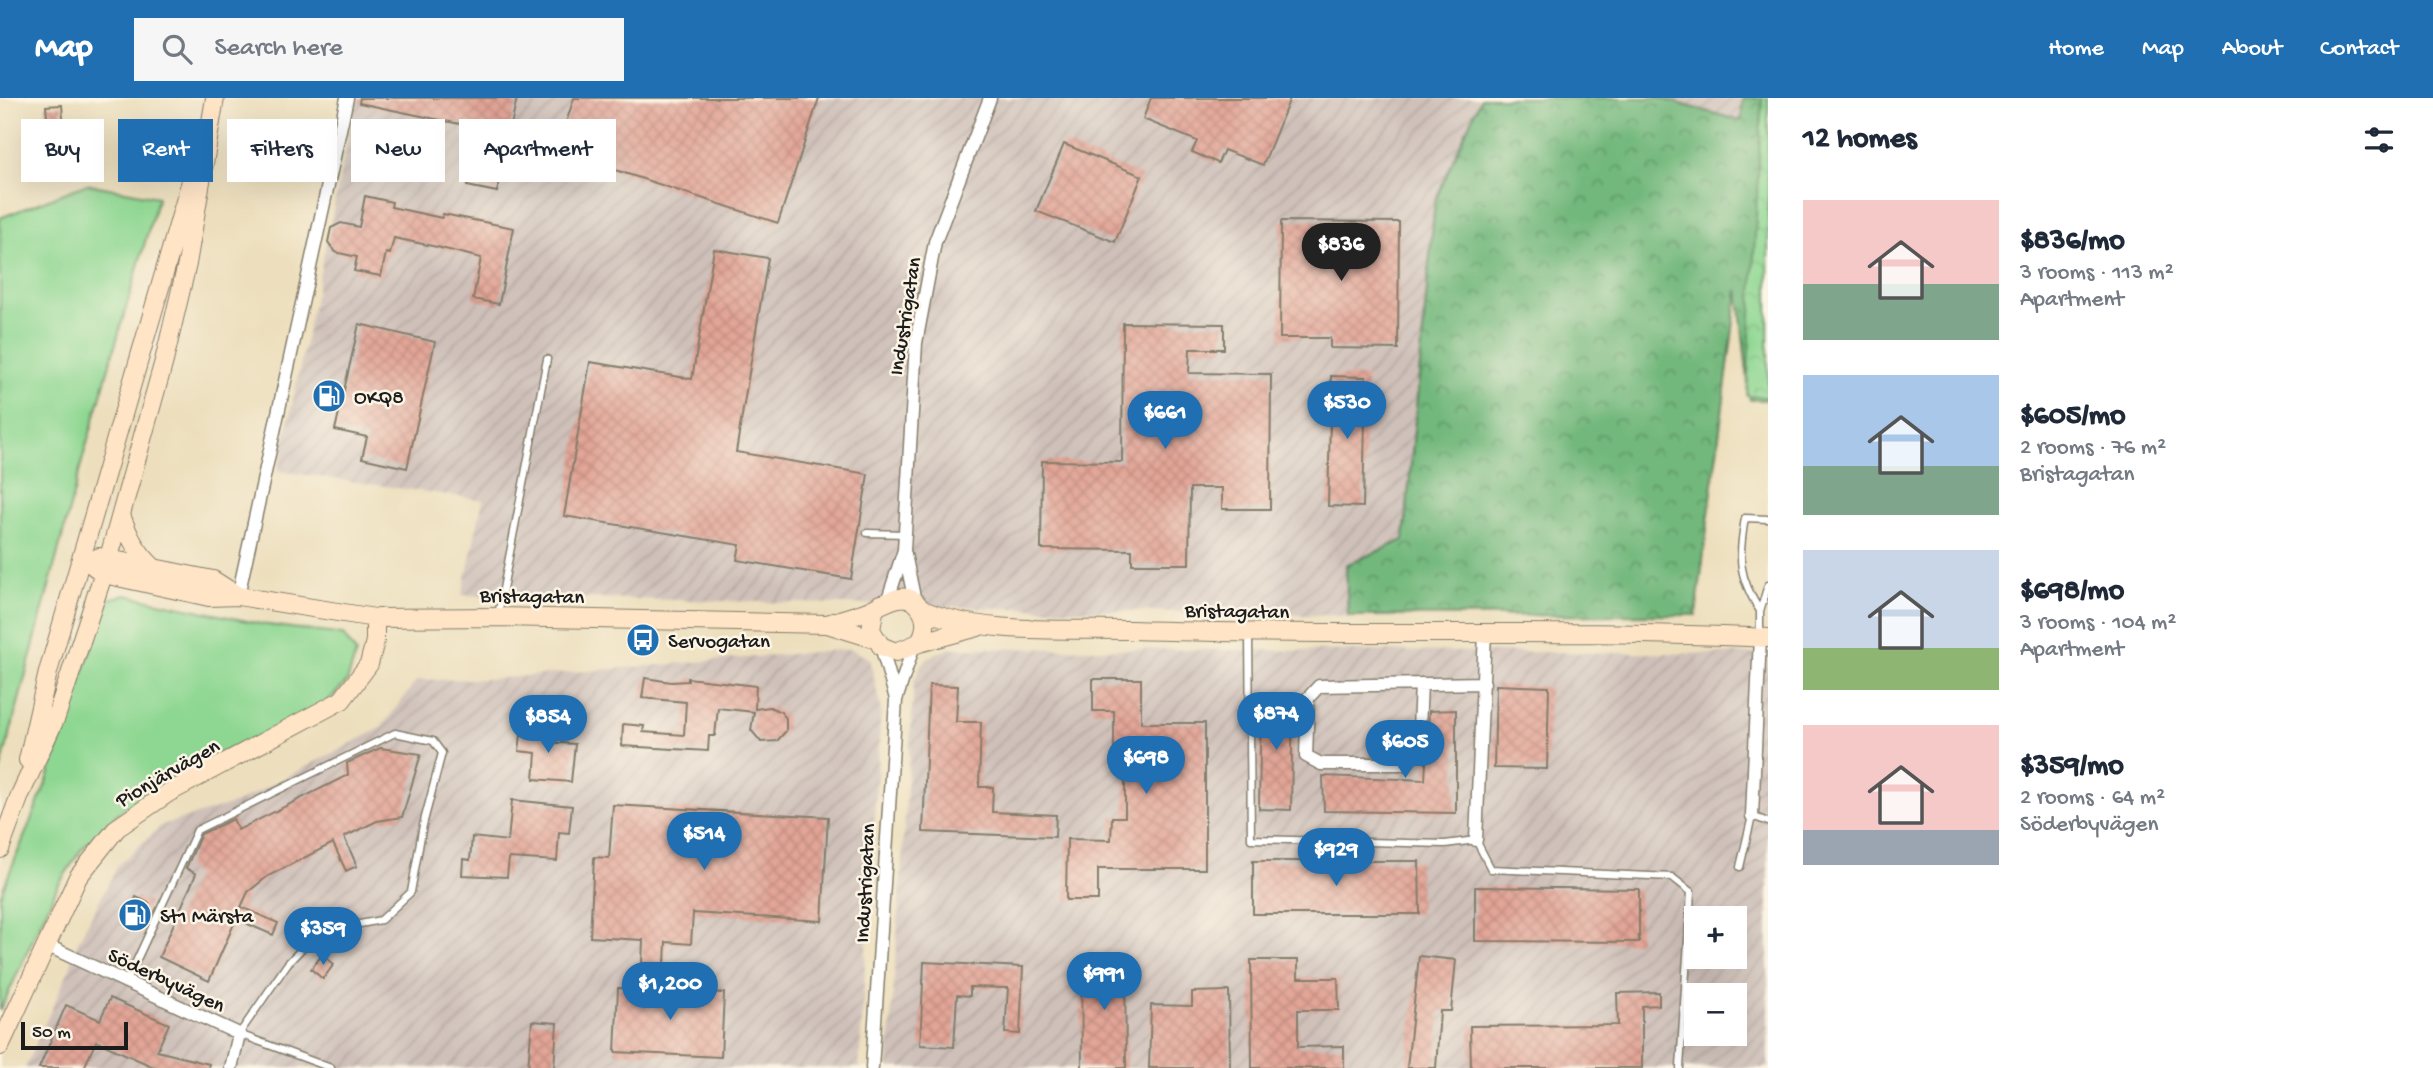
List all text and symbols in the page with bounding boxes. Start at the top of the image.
search box [134,18,624,81]
text: Map [35,30,92,68]
icon: search [158,30,196,68]
text: Search here [214,34,343,65]
text: Home [2048,35,2104,64]
text: Map [2142,35,2184,64]
text: About [2222,35,2282,64]
text: Contact [2320,35,2398,64]
chip: Buy [21,119,104,182]
chip: Rent [118,119,213,182]
chip: Filters [227,119,337,182]
chip: New [351,119,445,182]
chip: Apartment [459,119,616,182]
icon: filters [2360,121,2398,159]
text: 12 homes [1803,123,1916,158]
pin: $836 [1300,223,1382,283]
text: $836/mo [2020,225,2125,260]
icon: home [1859,228,1943,312]
text: $836 [1318,232,1364,259]
street label: Industrigatan [886,256,929,377]
text: 3 rooms · 113 m² [2020,260,2174,287]
text: Apartment [2020,287,2124,314]
fuel station icon: OKQ8 [310,377,348,415]
pin: $530 [1306,382,1388,441]
place label: OKQ8 [354,387,404,412]
text: $530 [1323,390,1371,417]
pin: $661 [1124,392,1206,451]
text: $661 [1144,400,1186,427]
text: $605/mo [2020,400,2126,435]
icon: home [1859,403,1943,487]
text: 2 rooms · 76 m² [2020,435,2166,462]
text: Bristagatan [2020,462,2134,489]
text: $698/mo [2020,575,2124,610]
icon: home [1859,578,1943,662]
street label: Bristagatan [478,585,584,612]
street label: Bristagatan [1183,600,1289,627]
text: 3 rooms · 104 m² [2020,610,2176,637]
bus stop icon: Servogatan [624,621,662,659]
place label: Servogatan [668,631,770,656]
text: Apartment [2020,637,2124,664]
pin: $874 [1235,692,1317,752]
pin: $854 [507,696,589,755]
text: $874 [1253,701,1299,728]
text: $854 [525,704,571,731]
pin: $605 [1364,720,1446,780]
text: $605 [1381,729,1429,756]
street label: Pionjärvägen [111,735,225,815]
pin: $698 [1105,736,1187,796]
text: $698 [1123,745,1169,772]
text: $359/mo [2020,750,2124,785]
icon: home [1859,753,1943,837]
text: 2 rooms · 64 m² [2020,785,2165,812]
pin: $514 [663,812,745,872]
text: Söderbyvägen [2020,812,2158,839]
text: $514 [683,821,725,848]
street label: Industrigatan [852,823,883,943]
pin: $929 [1295,828,1377,888]
text: $929 [1314,837,1358,864]
fuel station icon: St1 Märsta [116,896,154,934]
place label: St1 Märsta [160,906,255,931]
map controls [1684,906,1747,1046]
button: + [1684,906,1747,969]
pin: $359 [282,908,364,967]
text: $359 [300,916,346,943]
street label: Söderbyvägen [103,944,228,1020]
pin: $991 [1063,953,1145,1012]
text: $991 [1083,961,1125,988]
pin: $1,200 [613,962,727,1022]
text: $1,200 [638,971,702,998]
button: − [1684,983,1747,1046]
scale bar [21,1019,128,1051]
text: 50 m [32,1022,71,1045]

